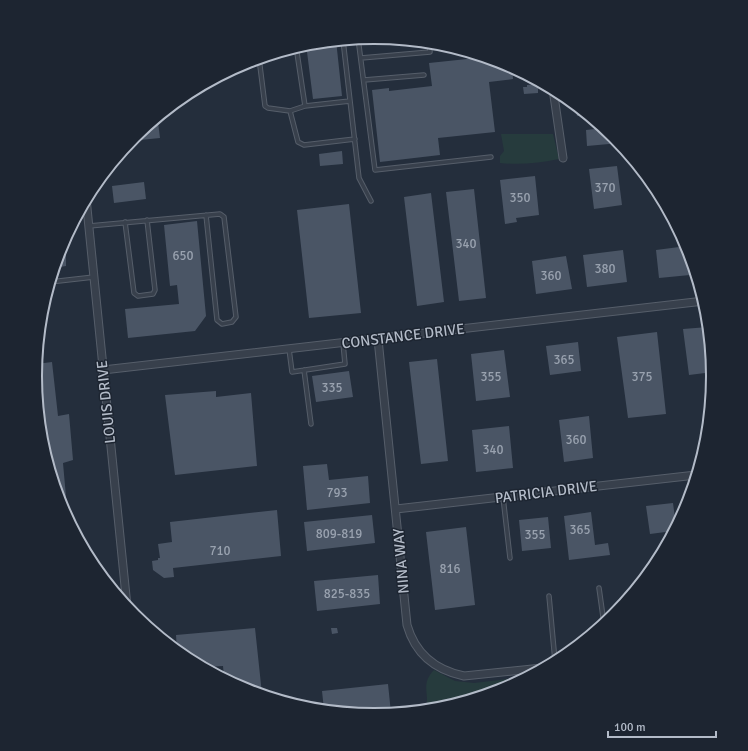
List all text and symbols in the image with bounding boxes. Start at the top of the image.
house number: 370 [594,180,616,196]
house number: 350 [509,190,531,206]
house number: 340 [455,236,477,252]
house number: 650 [172,248,194,264]
house number: 380 [594,261,616,277]
house number: 360 [540,268,562,284]
street label: CONSTANCE DRIVE [340,320,466,352]
house number: 365 [553,352,575,368]
street label: LOUIS DRIVE [93,359,119,445]
house number: 355 [480,369,502,385]
house number: 375 [631,369,653,385]
house number: 335 [321,380,343,396]
house number: 360 [565,432,587,448]
house number: 340 [482,442,504,458]
street label: PATRICIA DRIVE [494,477,598,507]
house number: 793 [326,485,348,501]
house number: 365 [569,522,591,538]
house number: 809-819 [316,526,362,542]
street label: NINA WAY [389,527,413,594]
house number: 355 [524,527,546,543]
house number: 710 [209,543,231,559]
house number: 816 [439,561,461,577]
house number: 825-835 [324,586,370,602]
scale bar [608,713,716,739]
text: 100 m [614,720,646,735]

